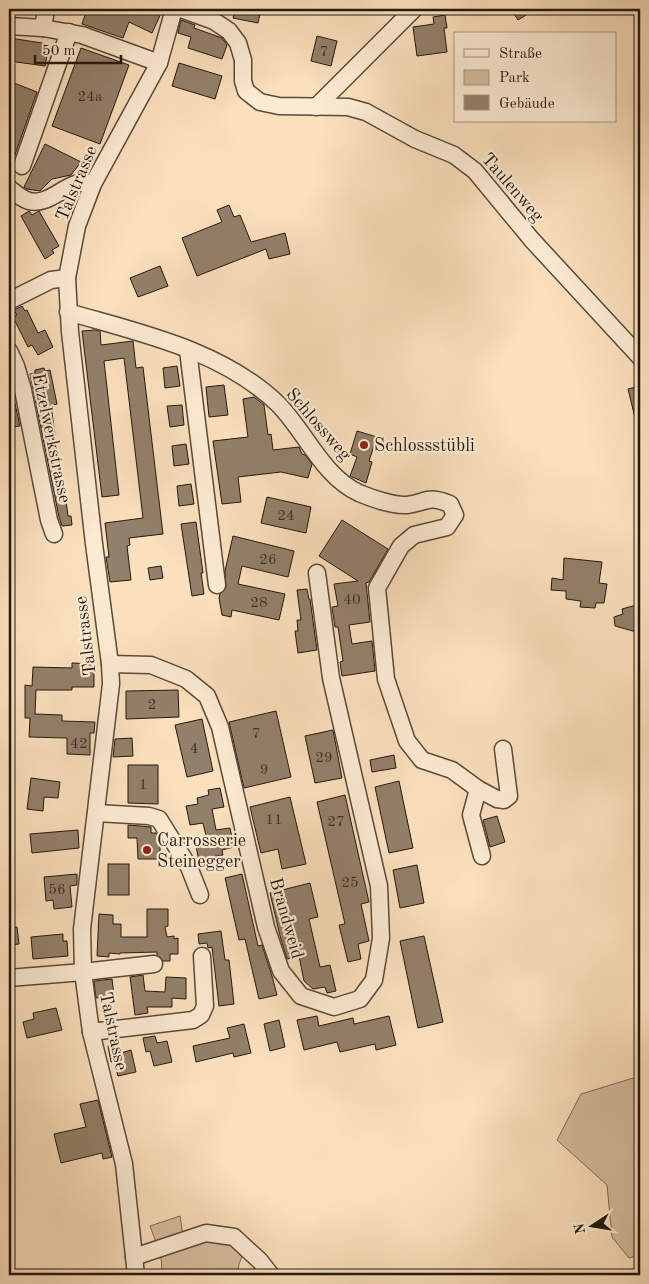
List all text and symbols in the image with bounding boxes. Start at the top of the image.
scale bar [35,32,121,64]
legend [454,32,616,122]
text: 50 m [42,44,76,59]
house number: 7 [320,45,328,60]
text: Straße [499,47,542,62]
text: Park [499,71,530,86]
house number: 24a [78,90,103,105]
text: Gebäude [499,97,555,112]
street label: Talstrasse [53,143,101,224]
street label: Taulenweg [478,150,547,226]
street label: Etzelwerkstrasse [28,372,74,505]
street label: Schlossweg [282,385,355,464]
place label: Schlossstübli [374,437,475,455]
marker: Schlossstübli [358,439,370,451]
house number: 24 [277,509,295,524]
house number: 26 [259,553,277,568]
house number: 40 [343,593,361,608]
street label: Talstrasse [72,595,100,677]
house number: 28 [250,596,268,611]
house number: 2 [148,698,156,713]
house number: 7 [252,727,260,742]
house number: 42 [70,737,88,752]
house number: 4 [190,742,198,757]
house number: 29 [315,751,333,766]
house number: 9 [260,763,268,778]
house number: 1 [139,778,147,793]
house number: 11 [265,813,283,828]
house number: 27 [327,815,345,830]
place label: Carrosserie Steinegger [157,832,246,871]
marker: Carrosserie Steinegger [141,844,153,856]
street label: Brandweid [266,876,306,961]
house number: 25 [341,876,359,891]
house number: 56 [48,883,66,898]
street label: Talstrasse [96,990,130,1072]
north arrow [566,1202,616,1252]
text: N [572,1222,588,1235]

